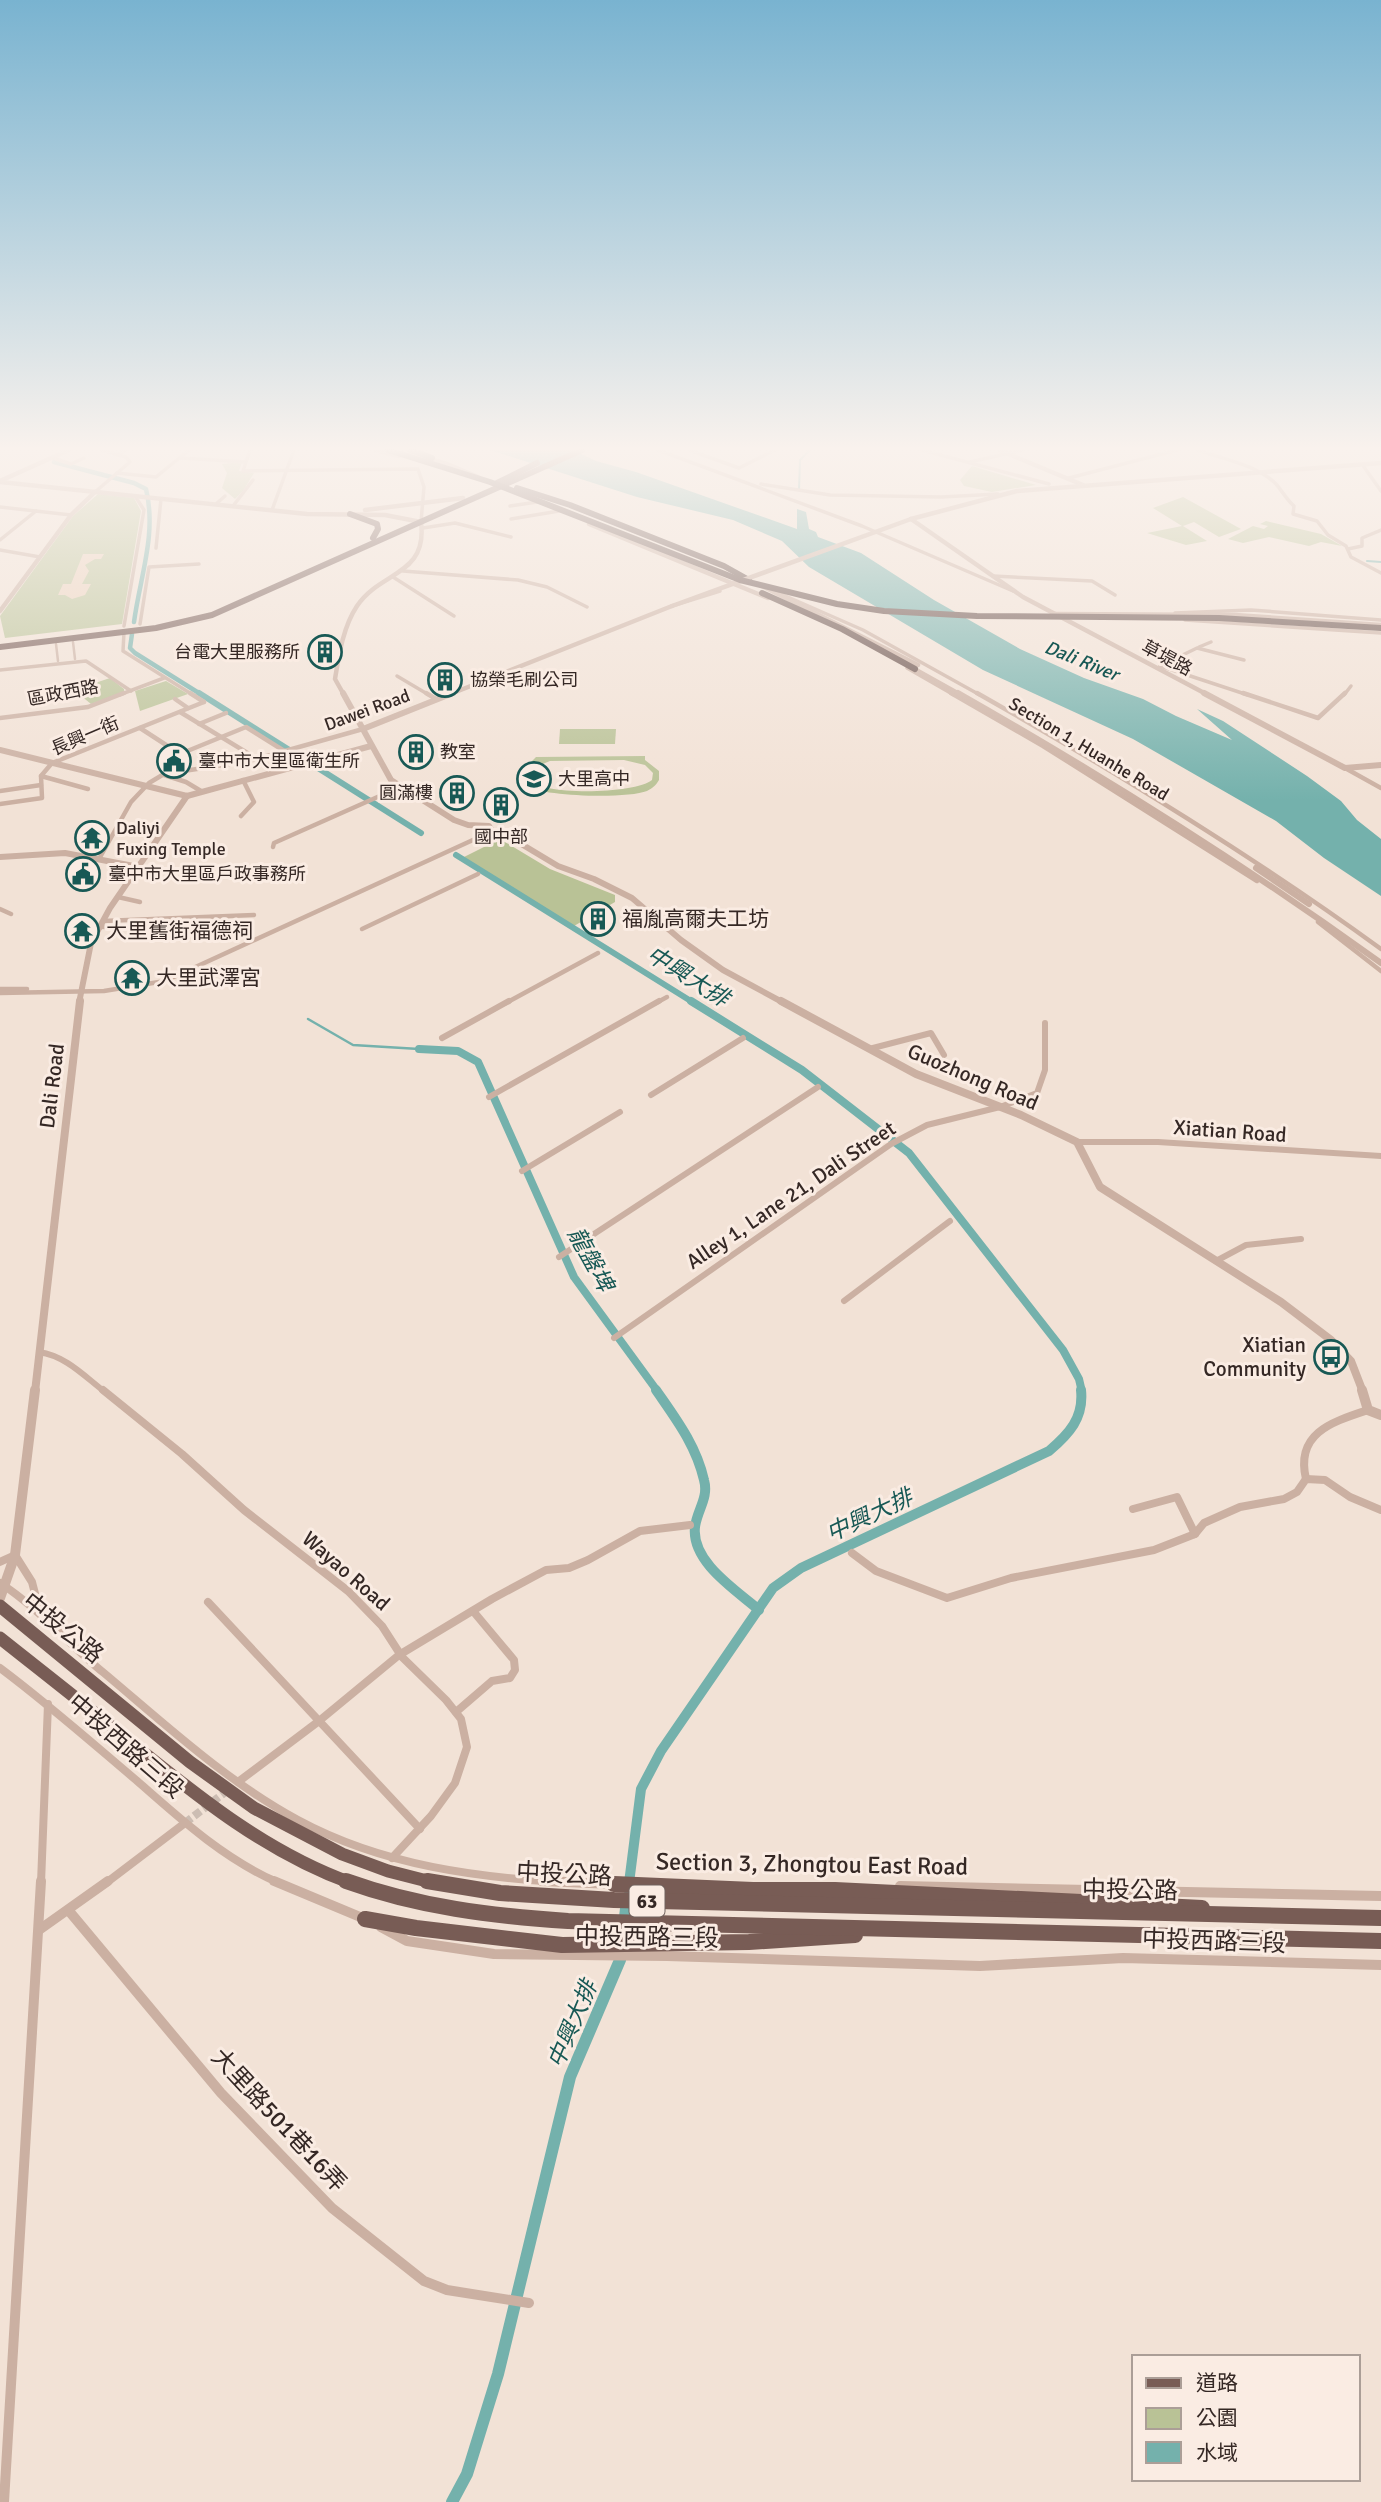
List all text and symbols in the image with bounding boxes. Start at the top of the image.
building icon: 台電大里服務所 [306,633,344,671]
water label: Dali River [1041,635,1125,688]
street label: 草堤路 [1138,636,1196,680]
place label: 台電大里服務所 [174,641,300,663]
building icon: 協榮毛刷公司 [426,661,464,699]
place label: 協榮毛刷公司 [470,669,578,691]
street label: 區政西路 [26,675,100,711]
street label: Dawei Road [321,684,413,736]
street label: Section 1, Huanhe Road [1005,693,1173,805]
street label: 長興一街 [48,712,122,760]
building icon: 教室 [397,733,435,771]
place label: 教室 [440,741,476,763]
public building icon: 臺中市大里區衛生所 [155,742,193,780]
place label: 臺中市大里區衛生所 [198,750,360,772]
school or university icon: 大里高中 [515,760,553,798]
place label: 大里高中 [558,768,630,790]
building icon: 圓滿樓 [438,774,476,812]
place label: 圓滿樓 [379,782,433,804]
building icon: 國中部 [482,786,520,824]
place label: Daliyi Fuxing Temple [116,817,226,860]
temple icon: Daliyi Fuxing Temple [73,819,111,857]
place label: 國中部 [474,826,528,848]
public building icon: 臺中市大里區戶政事務所 [64,855,102,893]
place label: 臺中市大里區戶政事務所 [108,863,306,885]
building icon: 福胤高爾夫工坊 [579,900,617,938]
place label: 福胤高爾夫工坊 [622,906,769,932]
temple icon: 大里舊街福德祠 [63,912,101,950]
place label: 大里舊街福德祠 [106,918,253,944]
water label: 中興大排 [641,940,737,1015]
temple icon: 大里武澤宮 [113,959,151,997]
place label: 大里武澤宮 [156,965,261,991]
street label: Guozhong Road [904,1038,1042,1116]
street label: Dali Road [34,1042,70,1130]
street label: Xiatian Road [1173,1114,1287,1148]
street label: Alley 1, Lane 21, Dali Street [681,1115,901,1275]
water label: 龍盤埤 [561,1222,621,1299]
place label: Xiatian Community [1203,1332,1306,1382]
bus stop icon: Xiatian Community [1312,1338,1350,1376]
water label: 中興大排 [821,1482,920,1548]
street label: Wayao Road [297,1526,395,1616]
street label: 中投公路 [16,1586,110,1670]
street label: 中投西路三段 [62,1687,190,1805]
street label: Section 3, Zhongtou East Road [656,1846,968,1882]
street label: 中投公路 [515,1857,613,1891]
street label: 中投公路 [1082,1874,1178,1906]
road number: 63 [630,1885,664,1916]
street label: 中投西路三段 [575,1921,719,1953]
street label: 中投西路三段 [1142,1923,1286,1959]
water label: 中興大排 [541,1973,605,2072]
street label: 大里路501巷16弄 [205,2042,353,2198]
legend [1132,2355,1360,2481]
text: 道路 [1196,2370,1238,2396]
text: 公園 [1196,2405,1238,2431]
text: 水域 [1196,2440,1238,2466]

